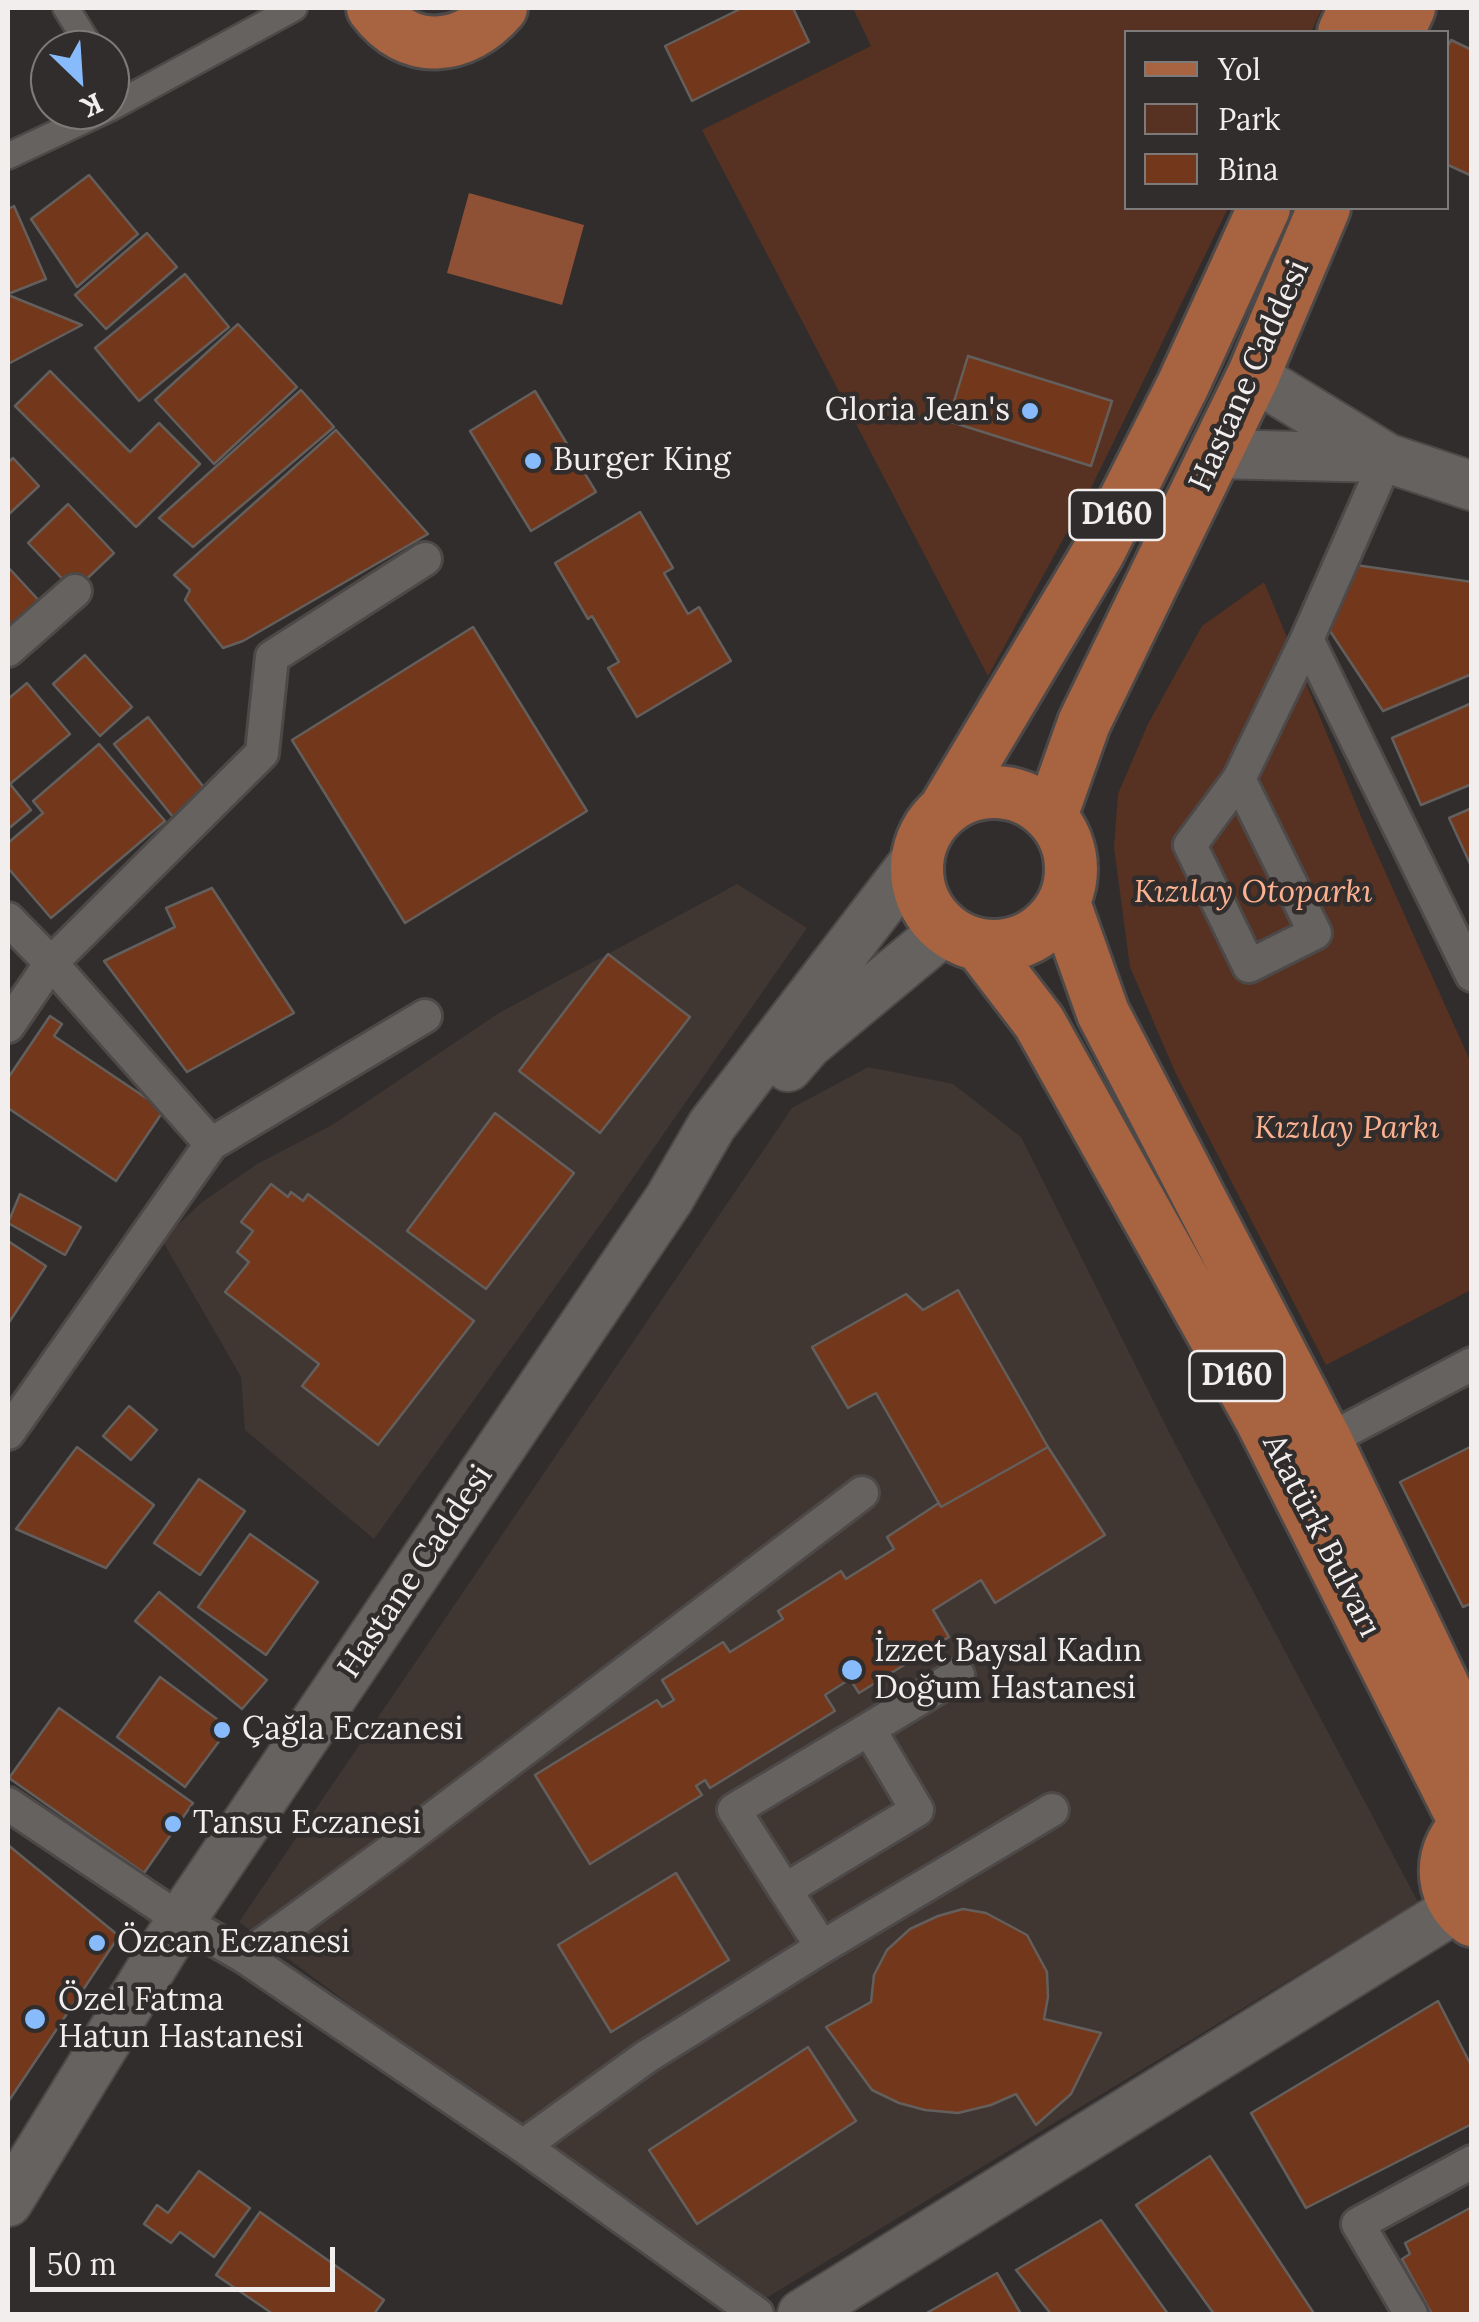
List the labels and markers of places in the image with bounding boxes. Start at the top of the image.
place label: Gloria Jean's [825,392,1010,430]
marker: Gloria Jean's [1019,400,1041,422]
place label: Burger King [553,442,731,480]
marker: Burger King [522,450,544,472]
place label: İzzet Baysal Kadın Doğum Hastanesi [874,1633,1142,1708]
marker: İzzet Baysal Kadın Doğum Hastanesi [839,1657,865,1683]
place label: Çağla Eczanesi [242,1711,463,1749]
marker: Çağla Eczanesi [211,1719,233,1741]
place label: Tansu Eczanesi [193,1805,421,1843]
marker: Tansu Eczanesi [162,1813,184,1835]
place label: Özcan Eczanesi [117,1924,350,1962]
marker: Özcan Eczanesi [86,1932,108,1954]
place label: Özel Fatma Hatun Hastanesi [58,1982,304,2057]
marker: Özel Fatma Hatun Hastanesi [22,2006,48,2032]

